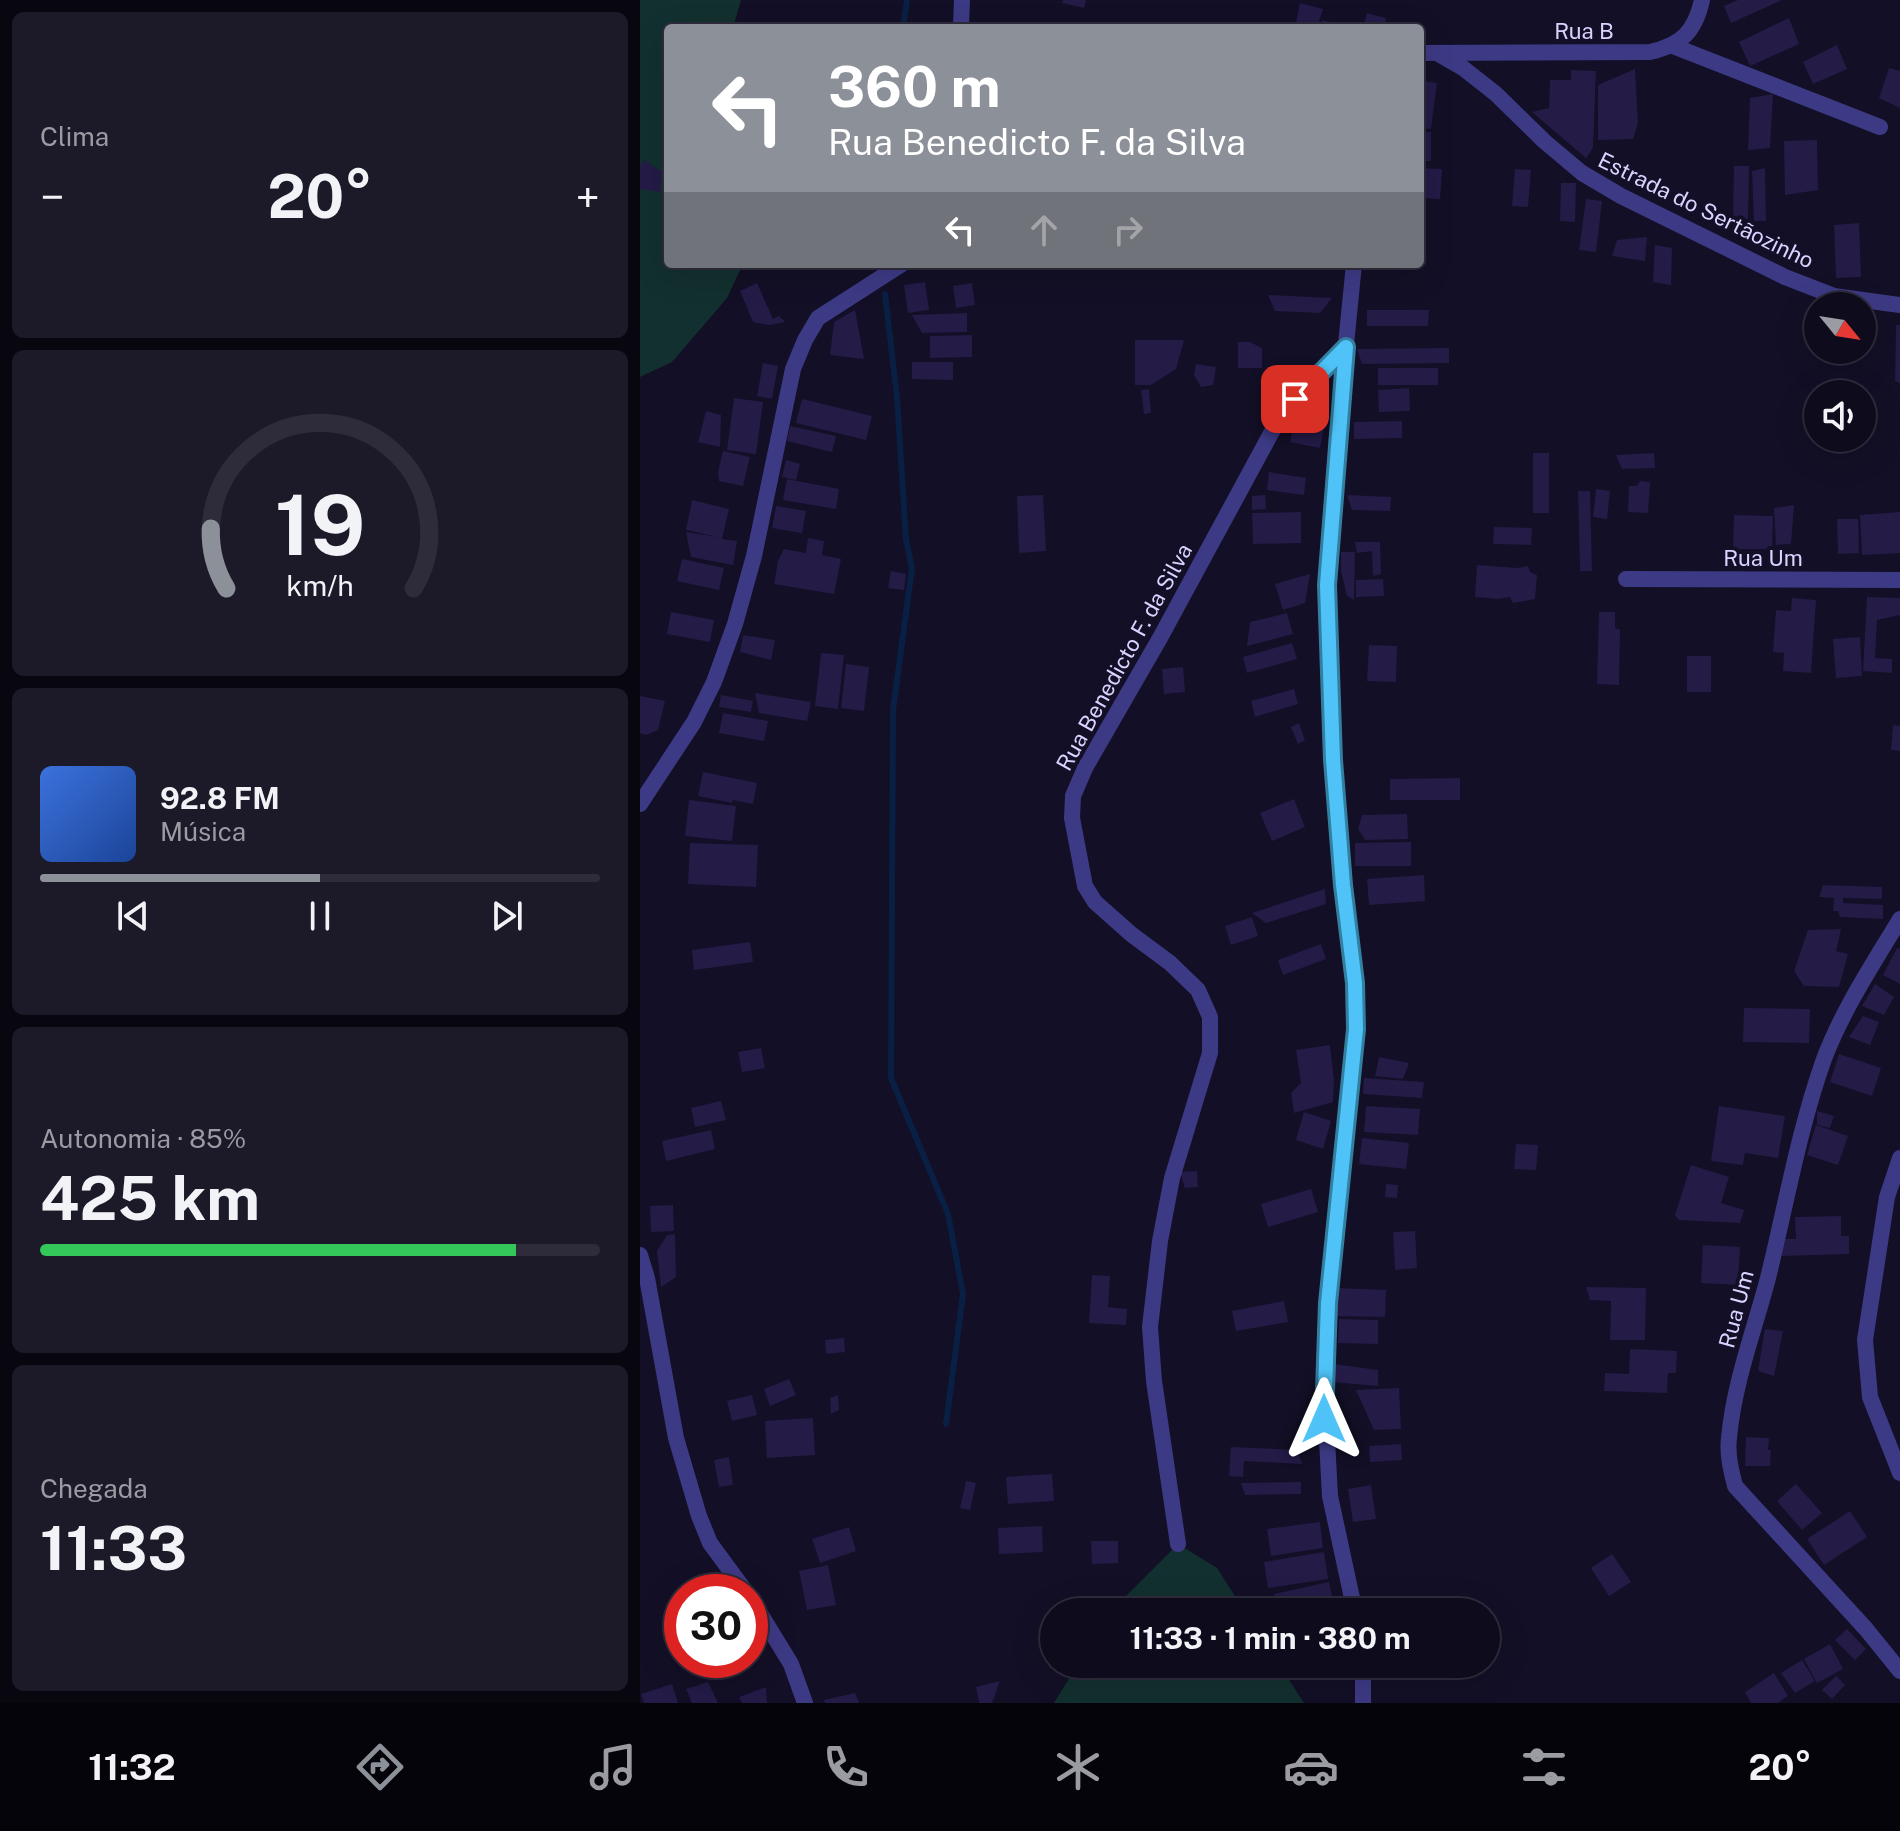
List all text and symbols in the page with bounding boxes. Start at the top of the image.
street label: Rua B [1554,18,1614,44]
text: 360 m [828,54,1001,120]
icon: left [696,56,800,160]
text: Clima [40,121,109,152]
text: Rua Benedicto F. da Silva [828,121,1246,163]
street label: Estrada do Sertãozinho [1594,146,1818,274]
text: 20° [267,161,373,232]
text: − [40,171,64,223]
text: + [576,171,600,223]
icon: left [938,208,982,252]
icon: ahead [1022,208,1066,252]
icon: right [1106,208,1150,252]
north arrow [1804,292,1876,364]
map controls [1804,292,1876,452]
pin [1261,365,1329,433]
icon: arrive [1273,377,1317,421]
button: sound [1804,380,1876,452]
text: 19 [275,476,365,574]
street label: Rua Benedicto F. da Silva [1051,539,1197,775]
street label: Rua Um [1723,545,1803,571]
text: km/h [286,569,354,602]
text: 92.8 FM [160,780,280,816]
text: Música [160,816,246,847]
icon: previous [111,894,155,938]
icon: pause [298,894,342,938]
icon: next [485,894,529,938]
text: Autonomia · 85% [40,1123,246,1154]
text: 425 km [40,1163,260,1234]
street label: Rua Um [1713,1267,1759,1351]
position arrow [1282,1377,1366,1461]
text: Chegada [40,1473,148,1504]
text: 11:33 [40,1513,187,1584]
speed limit sign: 30 [664,1574,768,1678]
text: 11:33 · 1 min · 380 m [1129,1620,1411,1656]
icon: directions [352,1739,408,1795]
icon: music [585,1739,641,1795]
icon: phone [818,1739,874,1795]
icon: climate [1050,1739,1106,1795]
icon: car [1283,1739,1339,1795]
icon: filters [1516,1739,1572,1795]
text: 11:32 [88,1746,176,1788]
text: 20° [1748,1746,1812,1788]

